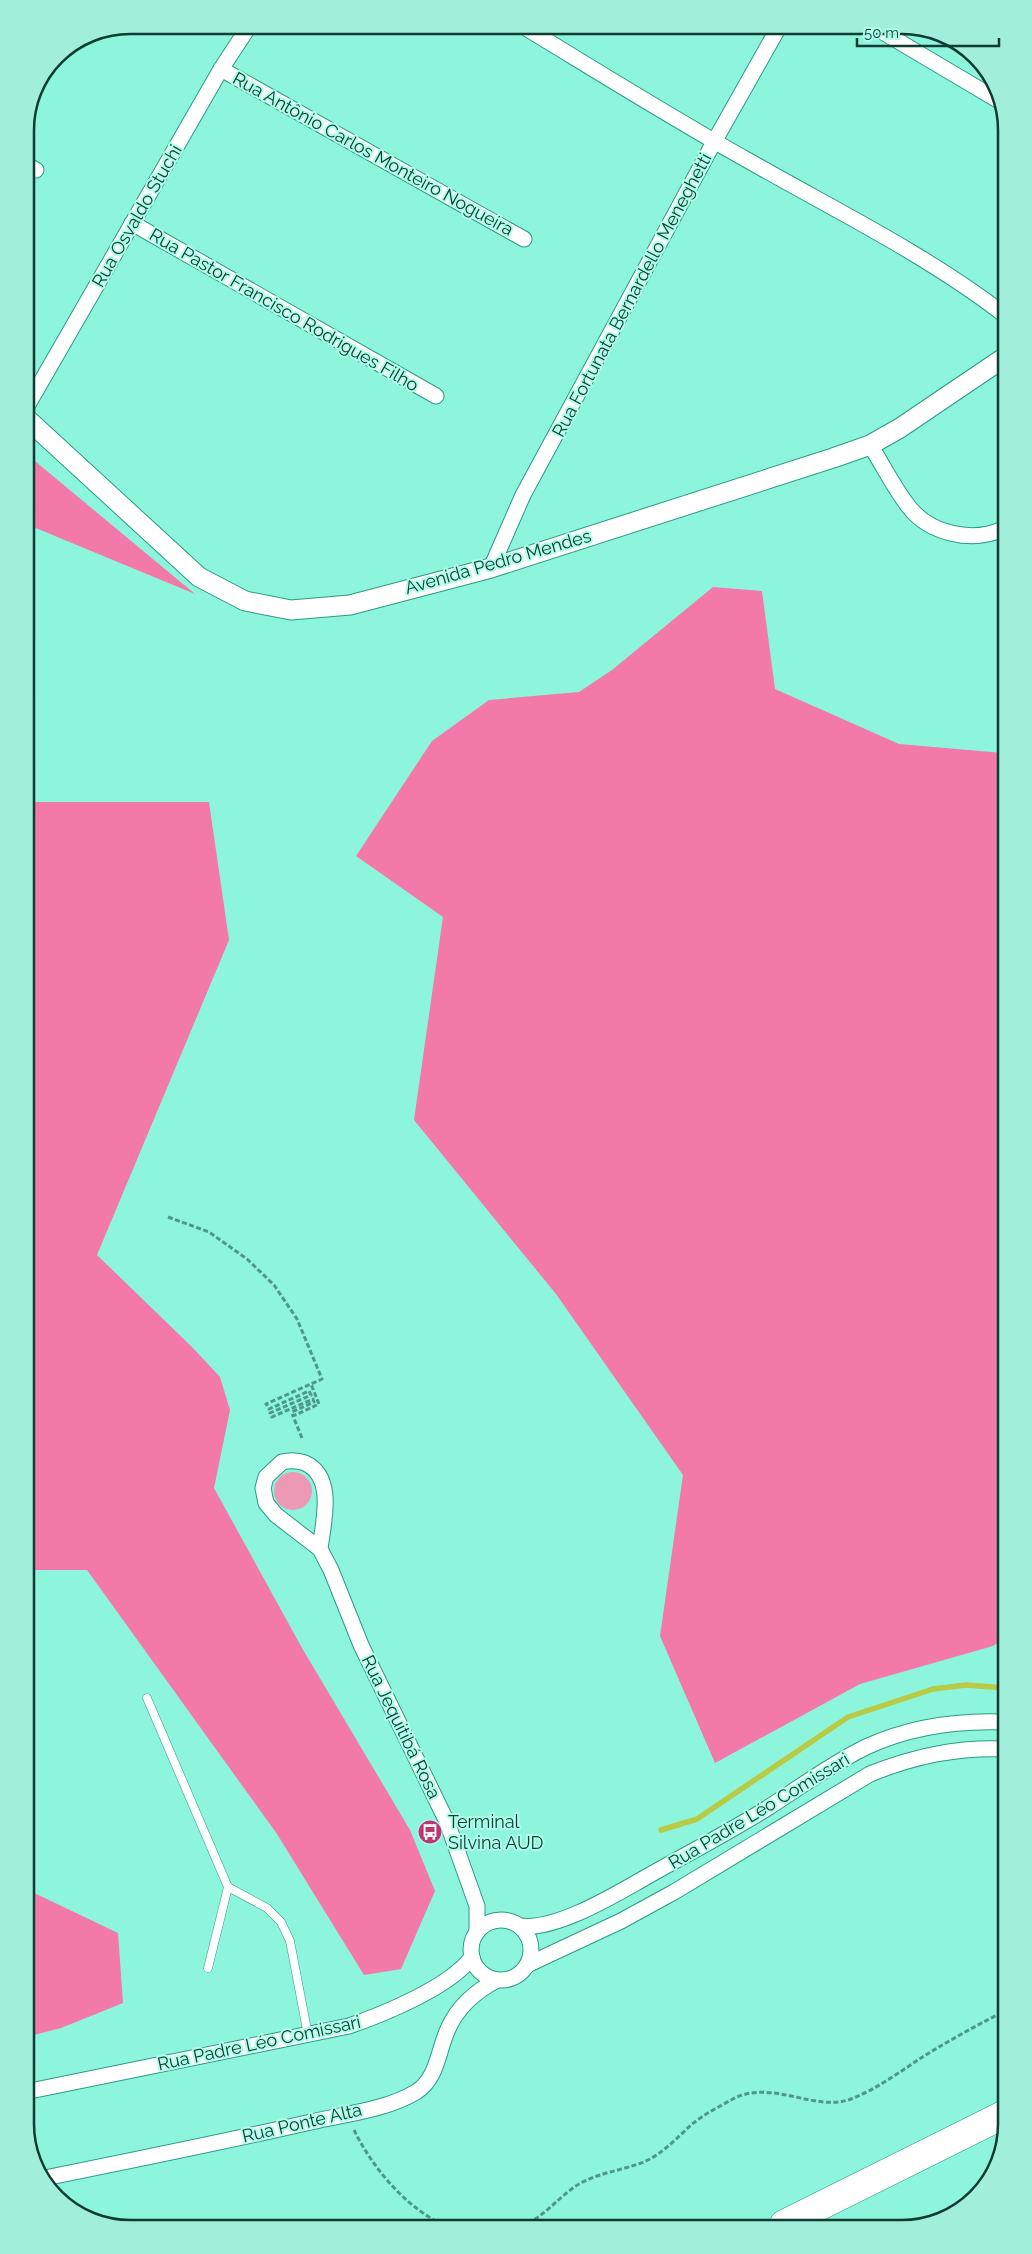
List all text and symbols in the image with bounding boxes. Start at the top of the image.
scale bar [857,15,1000,47]
text: 50 m [864,24,899,42]
street label: Rua Antônio Carlos Monteiro Nogueira [229,67,517,240]
street label: Rua Osvaldo Stuchi [87,141,186,291]
street label: Rua Fortunata Bernardello Meneghetti [548,149,716,440]
street label: Rua Pastor Francisco Rodrigues Filho [146,224,423,396]
street label: Avenida Pedro Mendes [402,525,594,598]
street label: Rua Jequitibá Rosa [358,1652,445,1802]
street label: Rua Padre Léo Comissari [665,1748,853,1873]
place label: Terminal Silvina AUD [448,1811,544,1853]
bus stop icon: Terminal Silvina AUD [417,1819,443,1845]
street label: Rua Padre Léo Comissari [155,2011,362,2074]
street label: Rua Ponte Alta [240,2099,364,2146]

